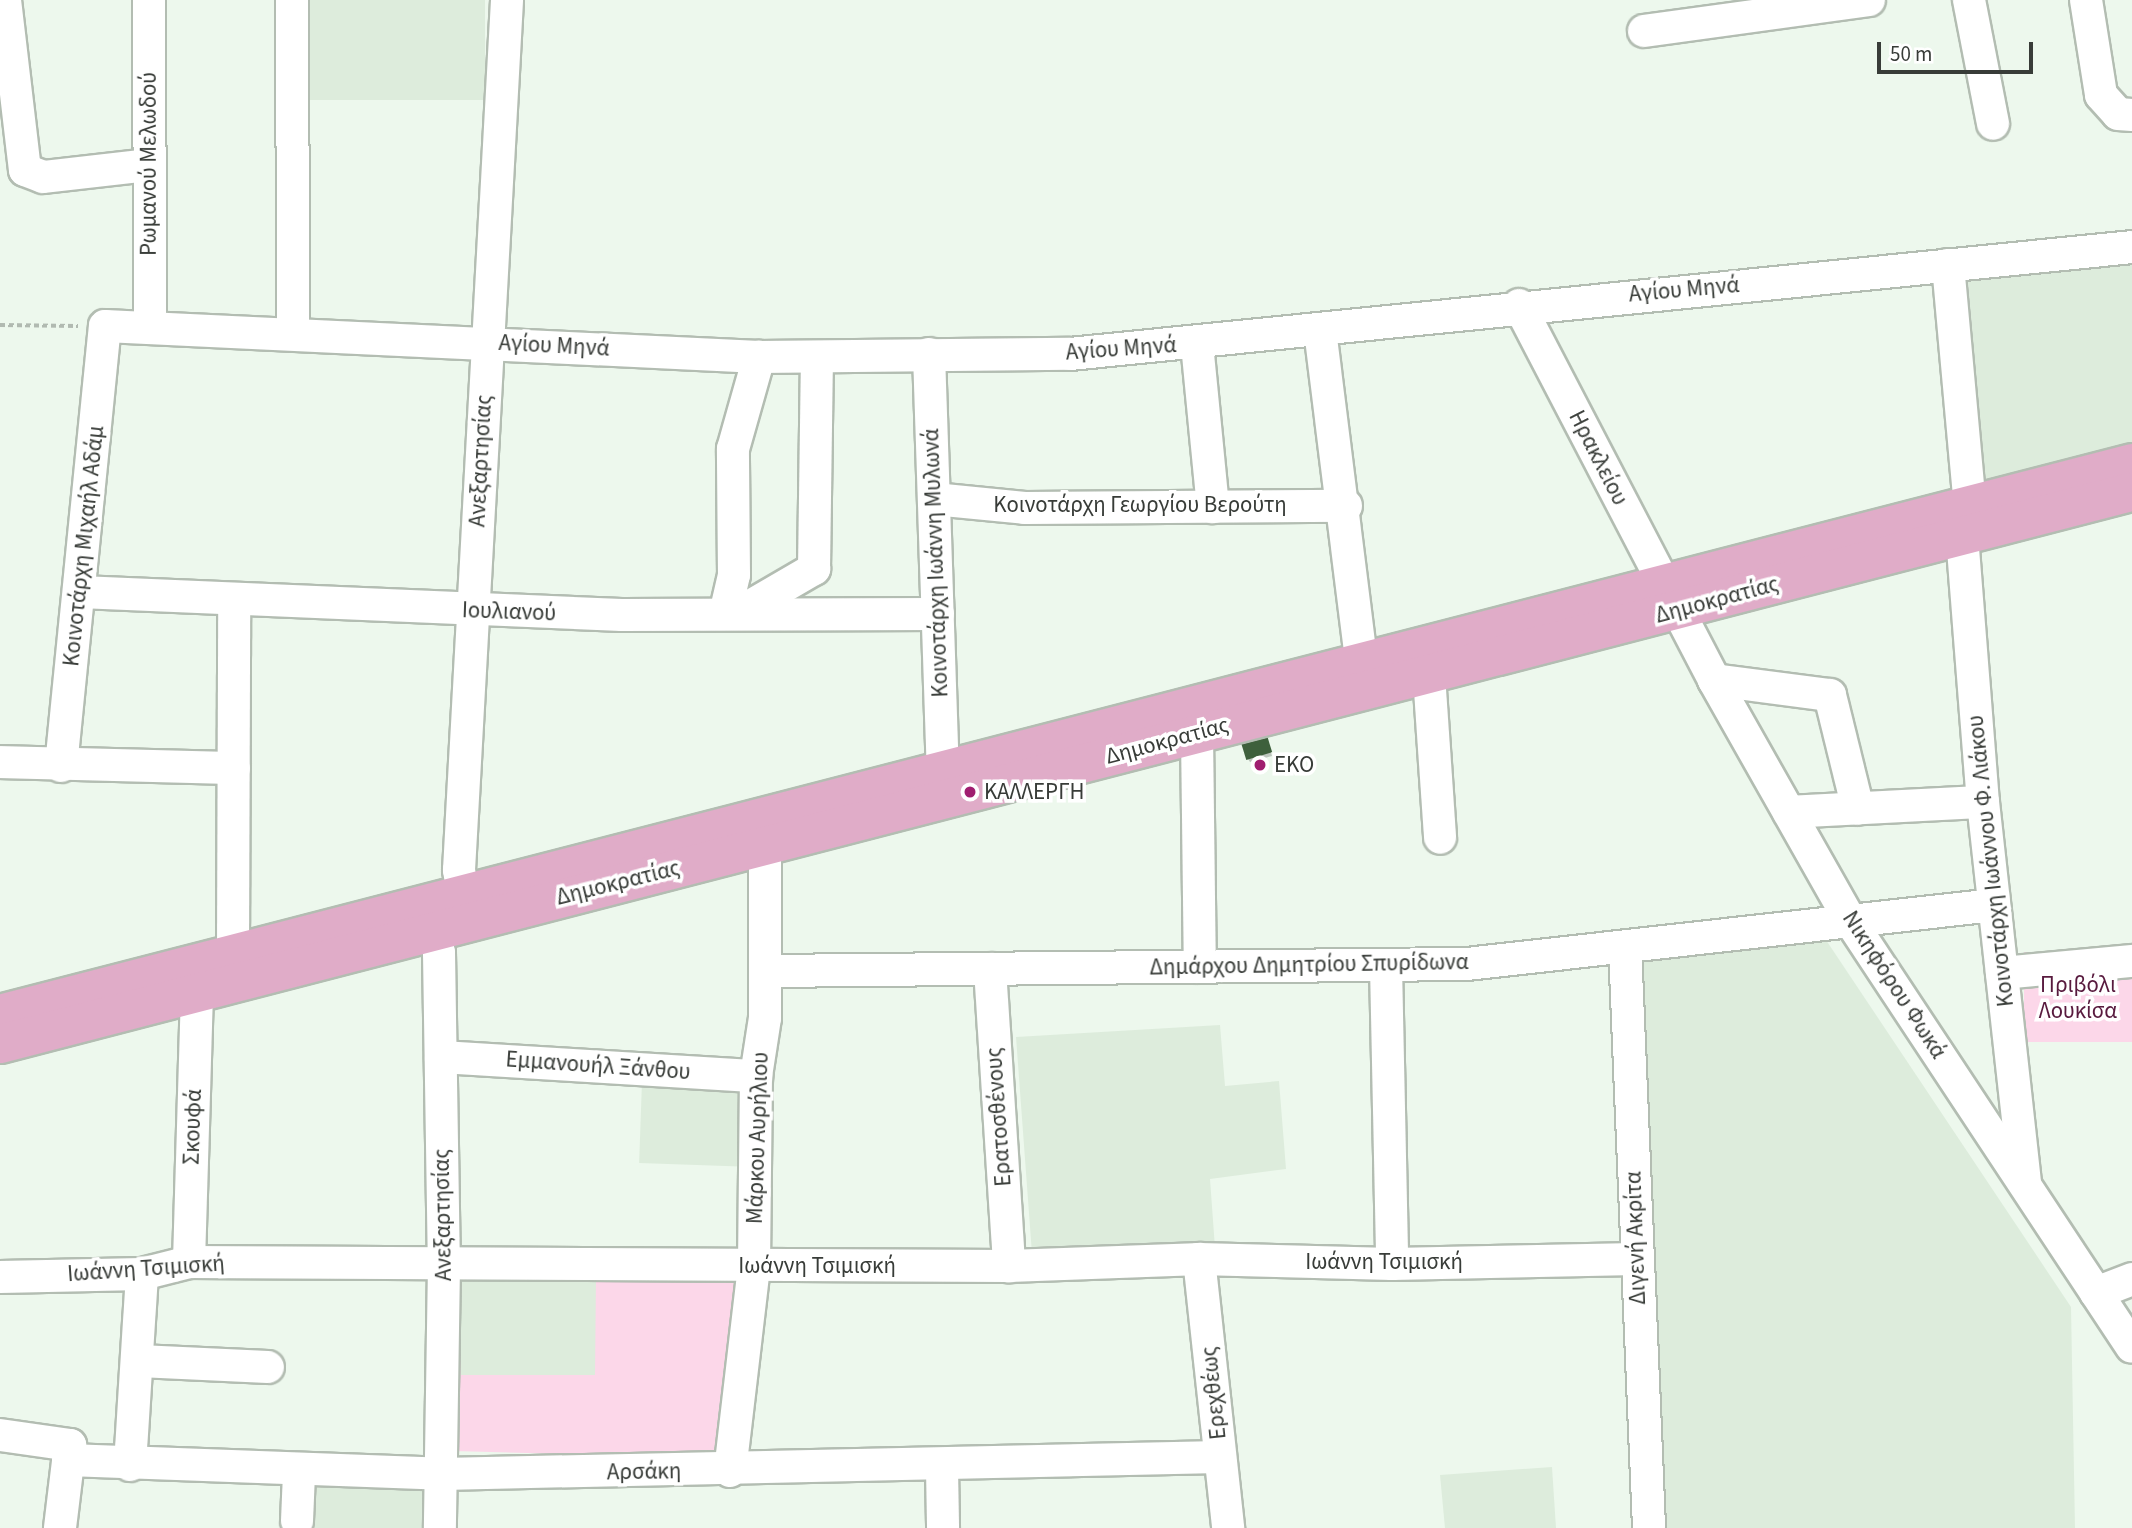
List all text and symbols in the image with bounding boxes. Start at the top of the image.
scale bar [1880,28,2036,72]
text: 50 m [1890,39,1932,69]
street label: Ρωμανού Μελωδού [135,72,163,256]
street label: Αγίου Μηνά [1628,271,1740,309]
street label: Αγίου Μηνά [498,329,610,363]
street label: Αγίου Μηνά [1065,331,1177,367]
street label: Ανεξαρτησίας [464,394,498,528]
street label: Ηρακλείου [1562,406,1634,510]
street label: Κοινοτάρχη Μιχαήλ Αδάμ [58,424,110,668]
street label: Κοινοτάρχη Ιωάννη Μυλωνά [918,428,954,698]
street label: Κοινοτάρχη Γεωργίου Βερούτη [993,491,1287,519]
street label: Δημοκρατίας [1652,570,1782,630]
street label: Ιουλιανού [461,597,557,627]
street label: Δημοκρατίας [1102,711,1232,771]
street label: Κοινοτάρχη Ιωάννου Φ. Λιάκου [1962,714,2020,1008]
place label: EKO [1274,751,1314,779]
marker: EKO [1252,757,1268,773]
place label: ΚΑΛΛΕΡΓΗ [984,778,1085,806]
marker: ΚΑΛΛΕΡΓΗ [962,784,978,800]
street label: Δημοκρατίας [553,854,683,912]
street label: Νικηφόρου Φωκά [1836,906,1952,1064]
street label: Δημάρχου Δημητρίου Σπυρίδωνα [1149,948,1469,982]
park label: Πριβόλι Λουκίσα [2039,971,2117,1025]
street label: Εμμανουήλ Ξάνθου [505,1046,691,1086]
street label: Ερατοσθένους [980,1047,1018,1187]
street label: Μάρκου Αυρήλιου [741,1051,775,1225]
street label: Σκουφά [178,1089,208,1165]
street label: Ανεξαρτησίας [428,1149,458,1281]
street label: Διγενή Ακρίτα [1620,1171,1652,1305]
street label: Ιωάννη Τσιμισκή [1305,1248,1463,1276]
street label: Ιωάννη Τσιμισκή [66,1250,226,1288]
street label: Ιωάννη Τσιμισκή [738,1252,896,1280]
street label: Ερεχθέως [1195,1345,1233,1441]
street label: Αρσάκη [607,1458,681,1486]

